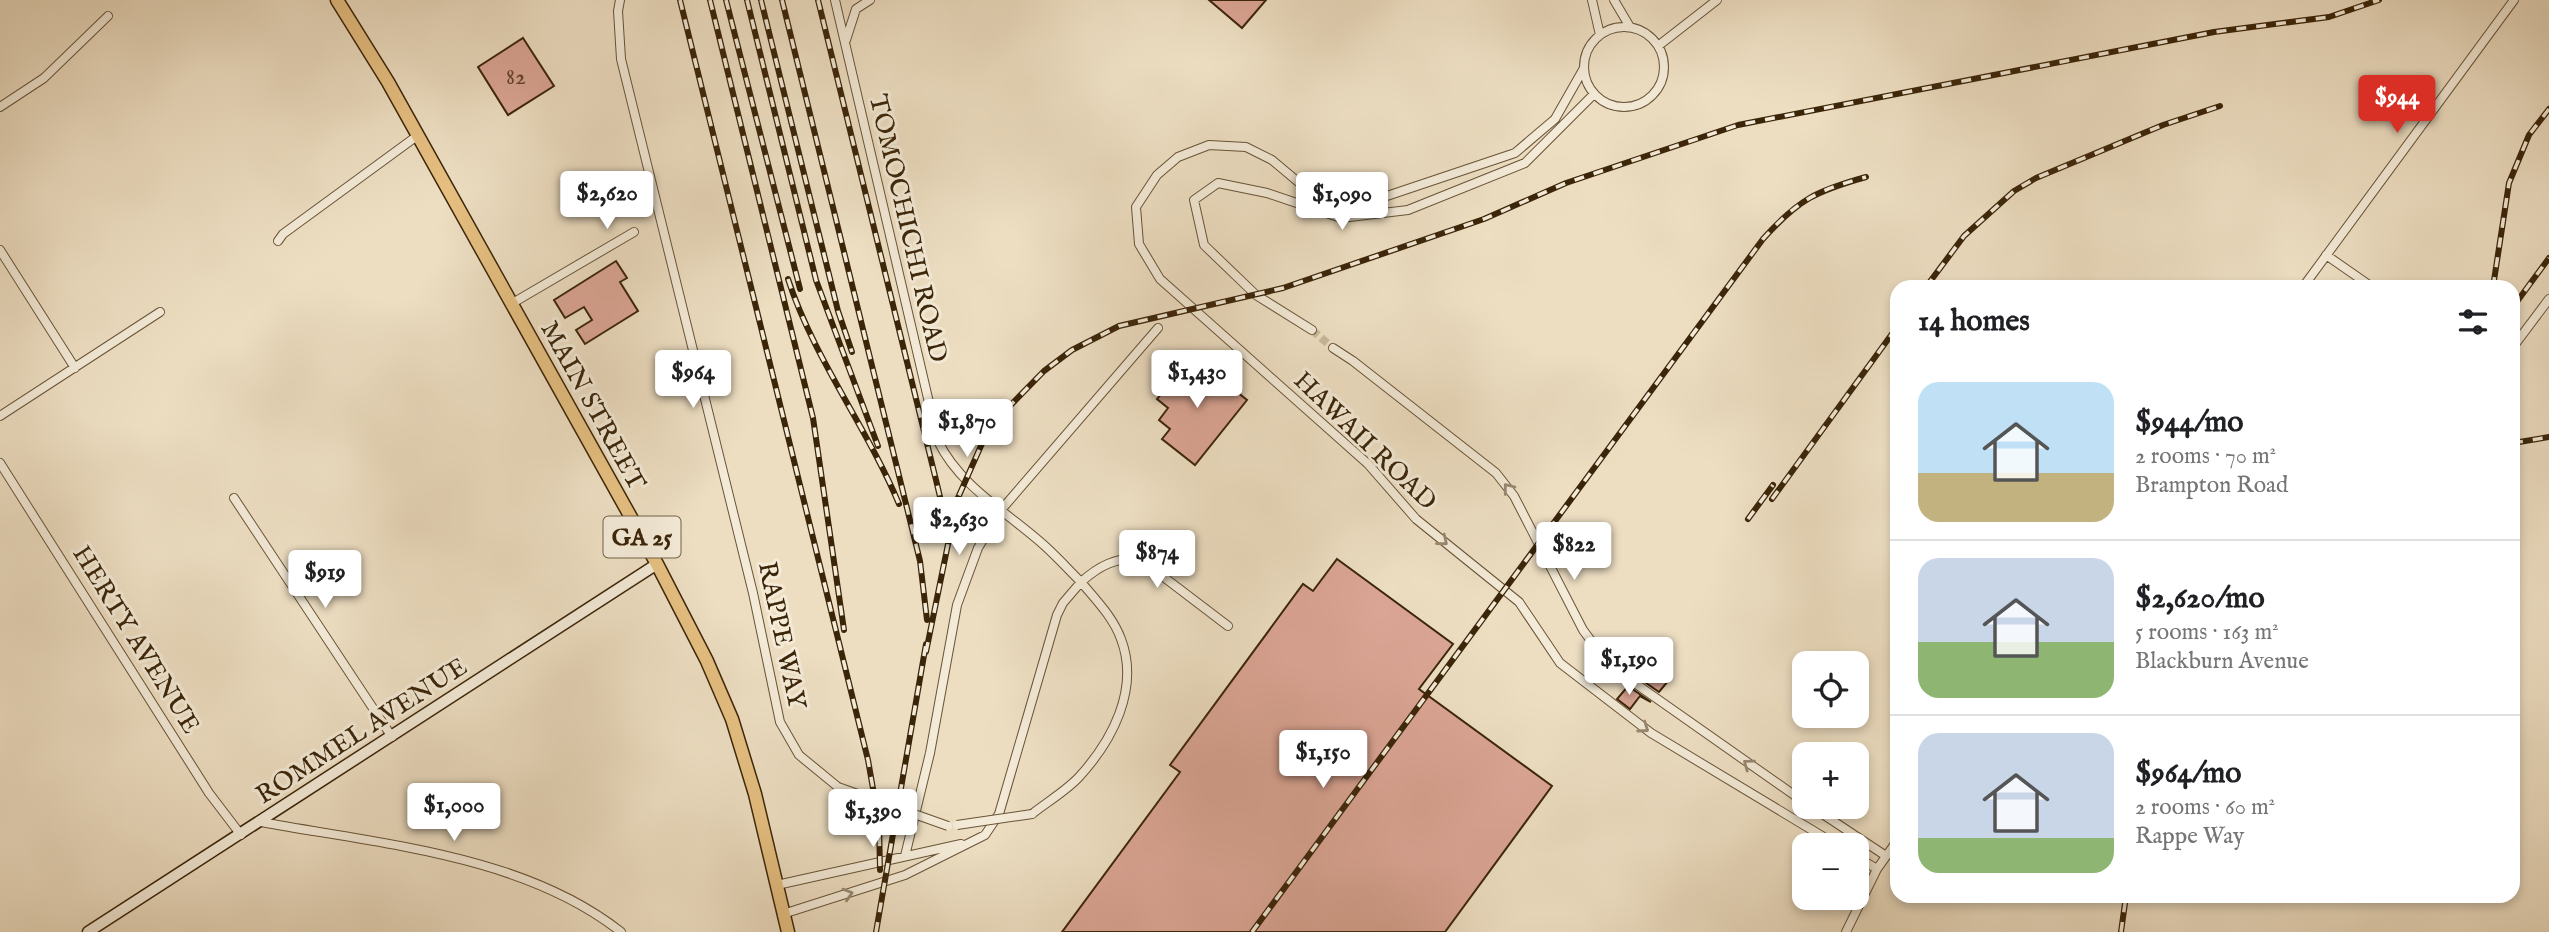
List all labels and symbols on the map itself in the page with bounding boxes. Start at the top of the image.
house number: 82 [506,63,526,92]
pin: $944 [2356,76,2438,135]
street label: TOMOCHICHI ROAD [861,91,954,366]
pin: $2,620 [550,172,664,231]
pin: $1,090 [1285,173,1399,232]
street label: MAIN STREET [533,315,653,496]
pin: $964 [652,350,734,410]
pin: $1,430 [1140,350,1254,410]
street label: HAWAII ROAD [1286,364,1444,518]
pin: $1,870 [910,400,1024,459]
one-way arrow [1503,484,1516,496]
pin: $2,630 [902,498,1016,557]
road number: GA 25 [604,516,680,558]
pin: $822 [1533,522,1615,582]
pin: $874 [1116,530,1198,590]
one-way arrow [1436,533,1448,546]
street label: HERTY AVENUE [65,540,207,740]
pin: $919 [284,550,366,610]
street label: RAPPE WAY [750,559,813,713]
pin: $1,190 [1572,638,1686,697]
street label: ROMMEL AVENUE [250,651,474,812]
one-way arrow [1636,720,1649,732]
pin: $1,150 [1266,730,1380,790]
one-way arrow [1743,760,1756,772]
pin: $1,000 [397,784,511,843]
pin: $1,390 [816,790,930,849]
one-way arrow [842,887,854,902]

